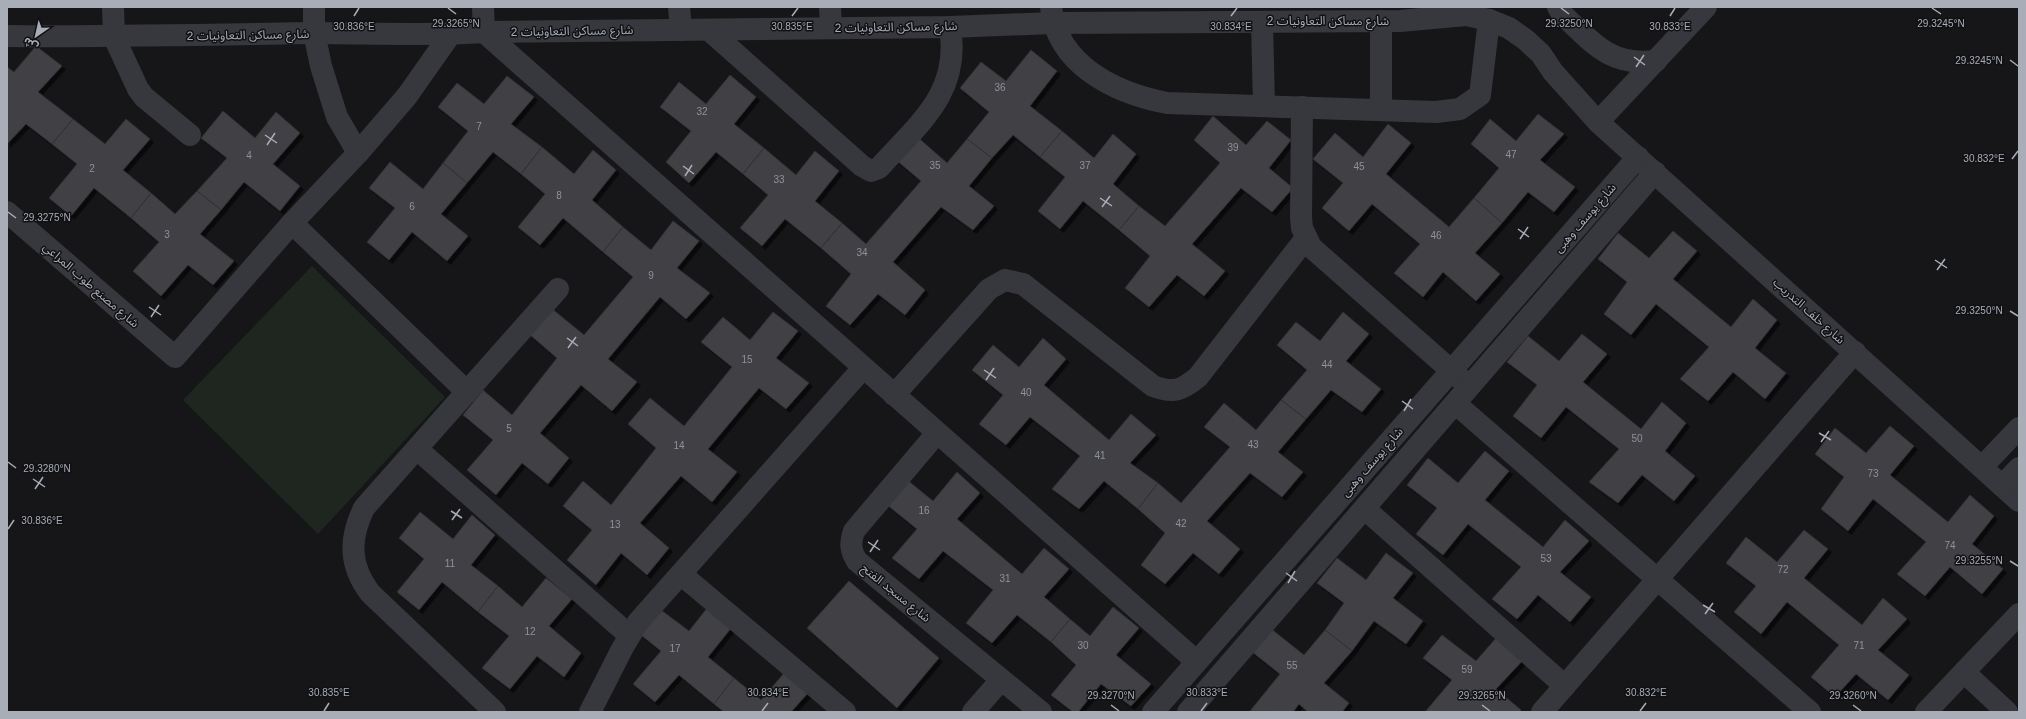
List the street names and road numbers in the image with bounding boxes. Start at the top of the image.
street label: شارع مساكن التعاونيات 2 [1267,14,1389,30]
street label: شارع مساكن التعاونيات 2 [835,19,957,37]
street label: شارع مساكن التعاونيات 2 [511,23,633,41]
street label: شارع مساكن التعاونيات 2 [187,27,309,45]
street label: شارع يوسف وهبى [1551,181,1620,257]
street label: شارع مصنع طوب المراعي [38,240,142,333]
street label: شارع خلف التدريب [1769,275,1848,348]
street label: شارع يوسف وهبى [1338,425,1407,501]
street label: شارع مسجد الفتح [857,561,933,627]

